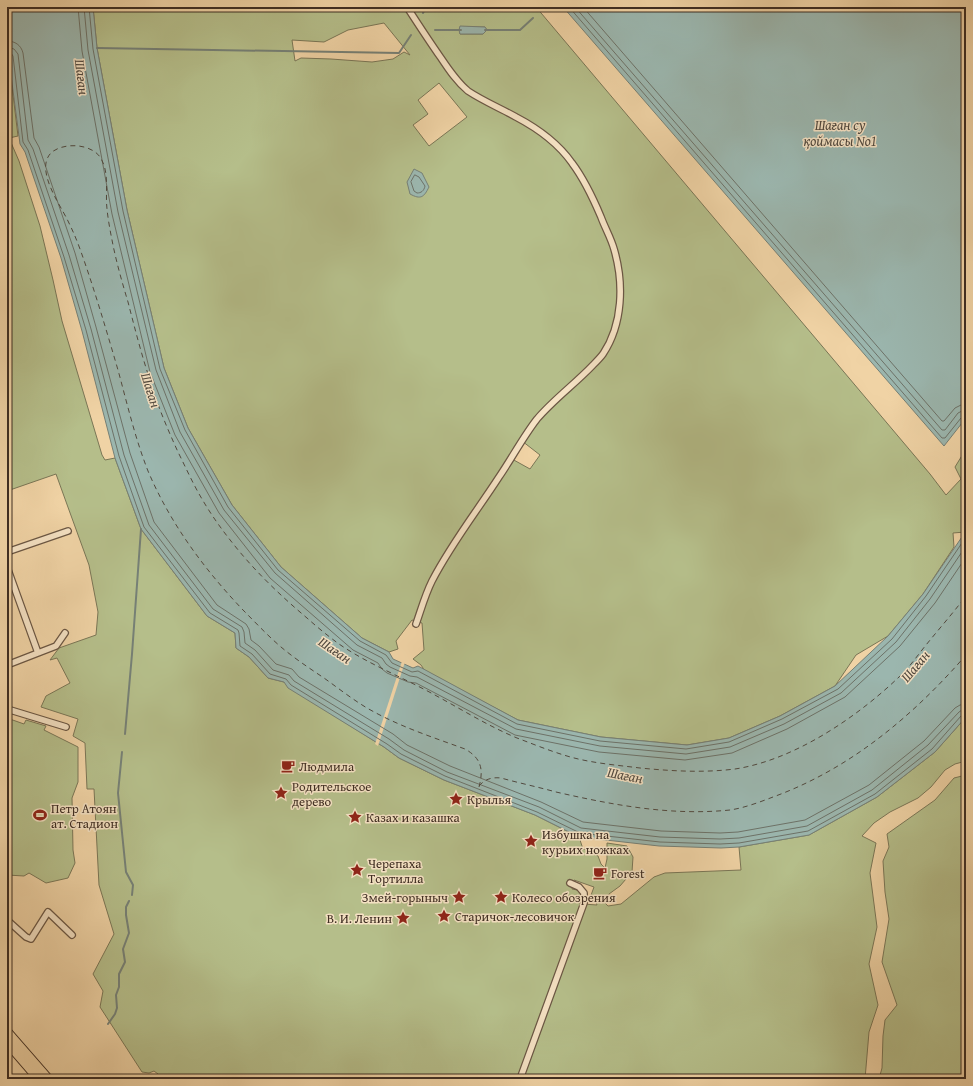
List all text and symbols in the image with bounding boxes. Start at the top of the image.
water label: Шаған [70,58,94,96]
water label: Шаған су қоймасы No1 [803,115,877,151]
water label: Шаған [136,370,166,410]
water label: Шаған [315,632,355,668]
water label: Шаған [896,646,934,686]
place label: Людмила [299,757,355,776]
cafe icon: Людмила [280,758,296,774]
water label: Шаған [605,762,645,788]
place label: Родительское дерево [292,777,371,811]
place icon: Родительское дерево [273,785,289,801]
place label: Крылья [467,790,511,809]
place icon: Крылья [448,791,464,807]
place label: Петр Атоян ат. Стадион [51,799,118,833]
sports icon: Петр Атоян ат. Стадион [32,807,48,823]
place label: Казах и казашка [366,808,461,827]
place icon: Казах и казашка [347,809,363,825]
place label: Избушка на курьих ножках [542,825,629,859]
place icon: Избушка на курьих ножках [523,833,539,849]
place label: Черепаха Тортилла [368,854,424,888]
place icon: Черепаха Тортилла [349,862,365,878]
place label: Forest [611,864,645,883]
cafe icon: Forest [592,865,608,881]
place label: Змей-горыныч [362,888,448,907]
place label: Колесо обозрения [512,888,616,907]
place icon: Змей-горыныч [451,889,467,905]
place icon: Колесо обозрения [493,889,509,905]
place label: Старичок-лесовичок [455,907,574,926]
place icon: Старичок-лесовичок [436,908,452,924]
place label: В. И. Ленин [327,909,392,928]
place icon: В. И. Ленин [395,910,411,926]

